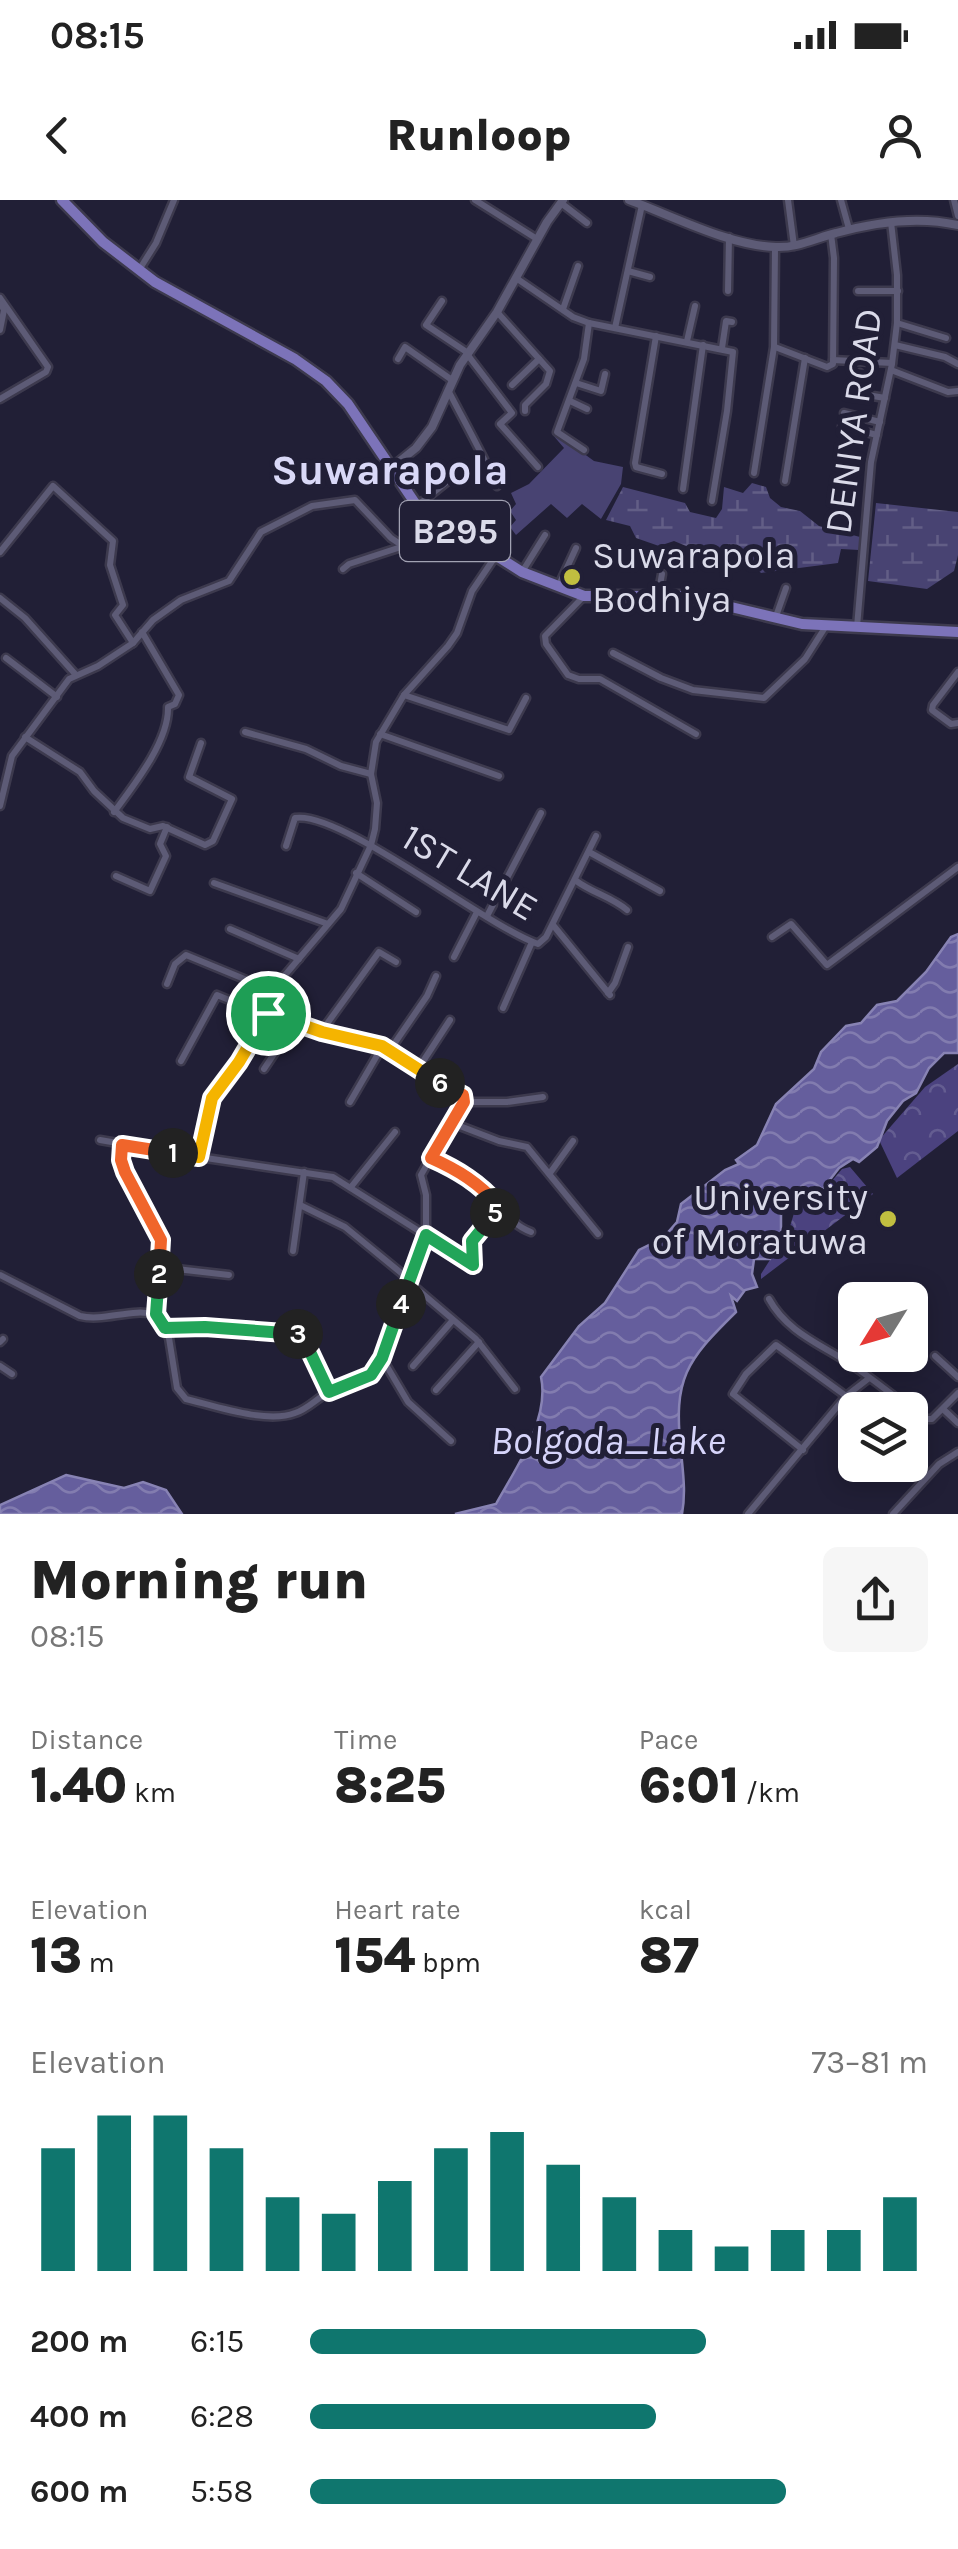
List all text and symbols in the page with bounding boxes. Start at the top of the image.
text: 08:15 [50,13,145,58]
icon: back [30,108,85,163]
icon: person [873,108,928,163]
text: Runloop [387,109,571,161]
street label: DENIYA ROAD [815,306,892,537]
district label: Suwarapola [271,445,509,495]
road number: B295 [400,501,510,561]
place label: Suwarapola Bodhiya [592,533,796,622]
marker: Suwarapola Bodhiya [561,566,583,588]
street label: 1ST LANE [394,814,546,930]
pin [226,971,311,1056]
icon: arrive [241,986,296,1041]
pin: 6 [415,1058,465,1108]
text: 6 [432,1066,449,1099]
pin: 1 [148,1128,198,1178]
text: 1 [168,1136,178,1169]
place label: University of Moratuwa [652,1175,868,1264]
pin: 5 [470,1188,520,1238]
text: 5 [487,1196,503,1229]
marker: University of Moratuwa [877,1208,899,1230]
pin: 2 [134,1249,184,1299]
text: 2 [151,1257,167,1290]
pin: 4 [376,1279,426,1329]
north arrow [838,1282,928,1372]
map controls [838,1282,928,1482]
text: 4 [393,1287,409,1320]
pin: 3 [273,1309,323,1359]
text: 3 [289,1317,307,1350]
button: layers [838,1392,928,1482]
water label: Bolgoda_Lake [490,1417,726,1464]
button: share [823,1547,928,1652]
text: Morning run [30,1548,368,1612]
text: 08:15 [30,1618,105,1655]
text: Distance [30,1723,143,1756]
text: Time [334,1723,397,1756]
text: Pace [639,1723,698,1756]
text: 1.40 [30,1756,127,1815]
text: 8:25 [334,1756,445,1815]
text: 6:01 [639,1756,739,1815]
text: km [127,1776,176,1809]
text: /km [739,1776,800,1809]
text: Elevation [30,1893,149,1926]
text: Heart rate [334,1893,461,1926]
text: kcal [639,1893,692,1926]
text: 13 [30,1926,82,1985]
text: 154 [334,1926,415,1985]
text: 87 [639,1926,699,1985]
text: m [82,1946,115,1979]
text: bpm [415,1946,481,1979]
text: Elevation [30,2044,165,2081]
text: 73–81 m [811,2044,928,2081]
text: 200 m [30,2323,128,2360]
text: 6:15 [190,2323,244,2360]
text: 400 m [30,2398,128,2435]
text: 6:28 [190,2398,254,2435]
text: 600 m [30,2473,128,2510]
text: 5:58 [190,2473,253,2510]

